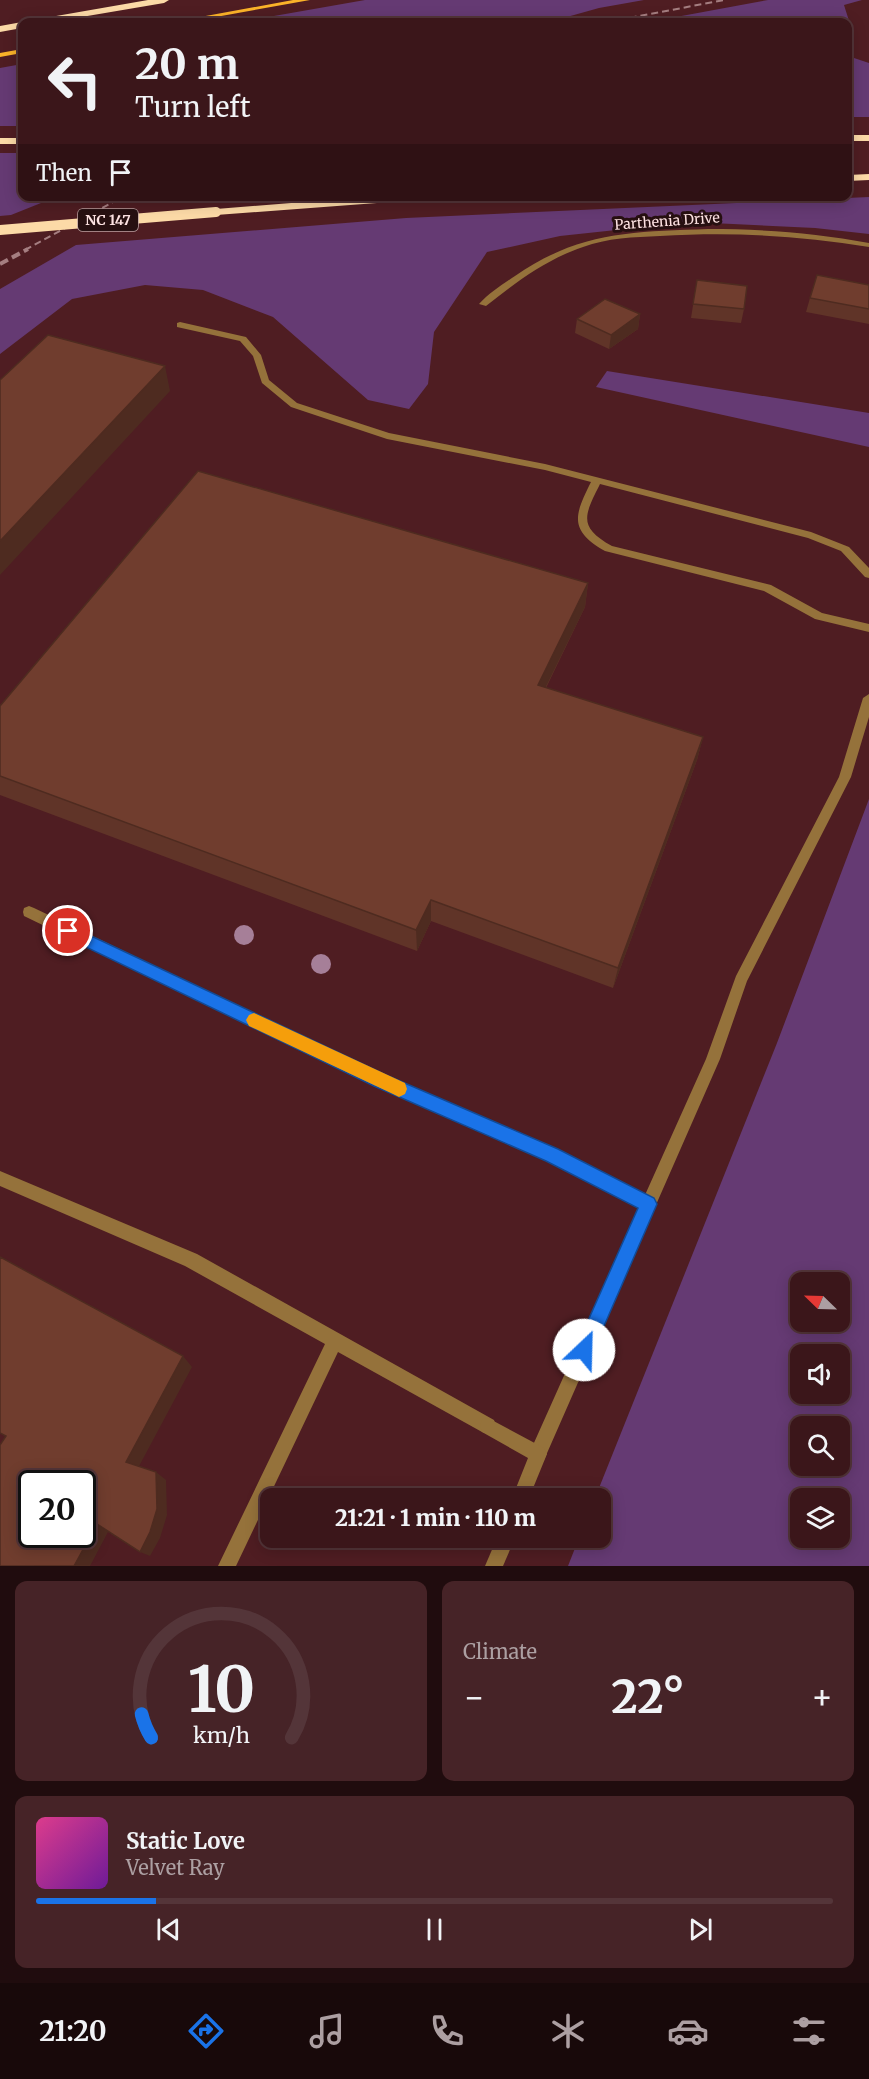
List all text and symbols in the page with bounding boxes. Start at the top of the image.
text: 20 m [135,38,239,90]
icon: left [36,42,114,120]
text: Turn left [135,90,250,124]
icon: arrive [104,156,137,189]
text: Then [36,159,92,187]
street label: Parthenia Drive [614,208,720,234]
road number: NC 147 [78,209,138,231]
pin [42,905,93,956]
icon: arrive [51,914,84,947]
north arrow [790,1272,850,1332]
map controls [790,1272,850,1548]
position arrow [552,1318,616,1382]
button: sound [790,1344,850,1404]
button: search [790,1416,850,1476]
speed limit sign: 20 [18,1470,96,1548]
button: layers [790,1488,850,1548]
text: 21:21 · 1 min · 110 m [335,1504,536,1532]
text: Climate [463,1639,537,1664]
text: 10 [187,1651,255,1729]
text: 22° [611,1669,685,1725]
text: − [463,1677,485,1718]
text: + [811,1677,833,1718]
text: km/h [193,1722,249,1749]
text: Static Love [126,1827,245,1855]
text: Velvet Ray [126,1855,225,1880]
icon: previous [152,1913,185,1946]
icon: pause [418,1913,451,1946]
icon: next [684,1913,717,1946]
icon: directions [185,2010,227,2052]
icon: music [306,2010,348,2052]
icon: phone [426,2010,468,2052]
icon: climate [547,2010,589,2052]
icon: car [667,2010,709,2052]
icon: filters [788,2010,830,2052]
text: 21:20 [39,2014,107,2048]

